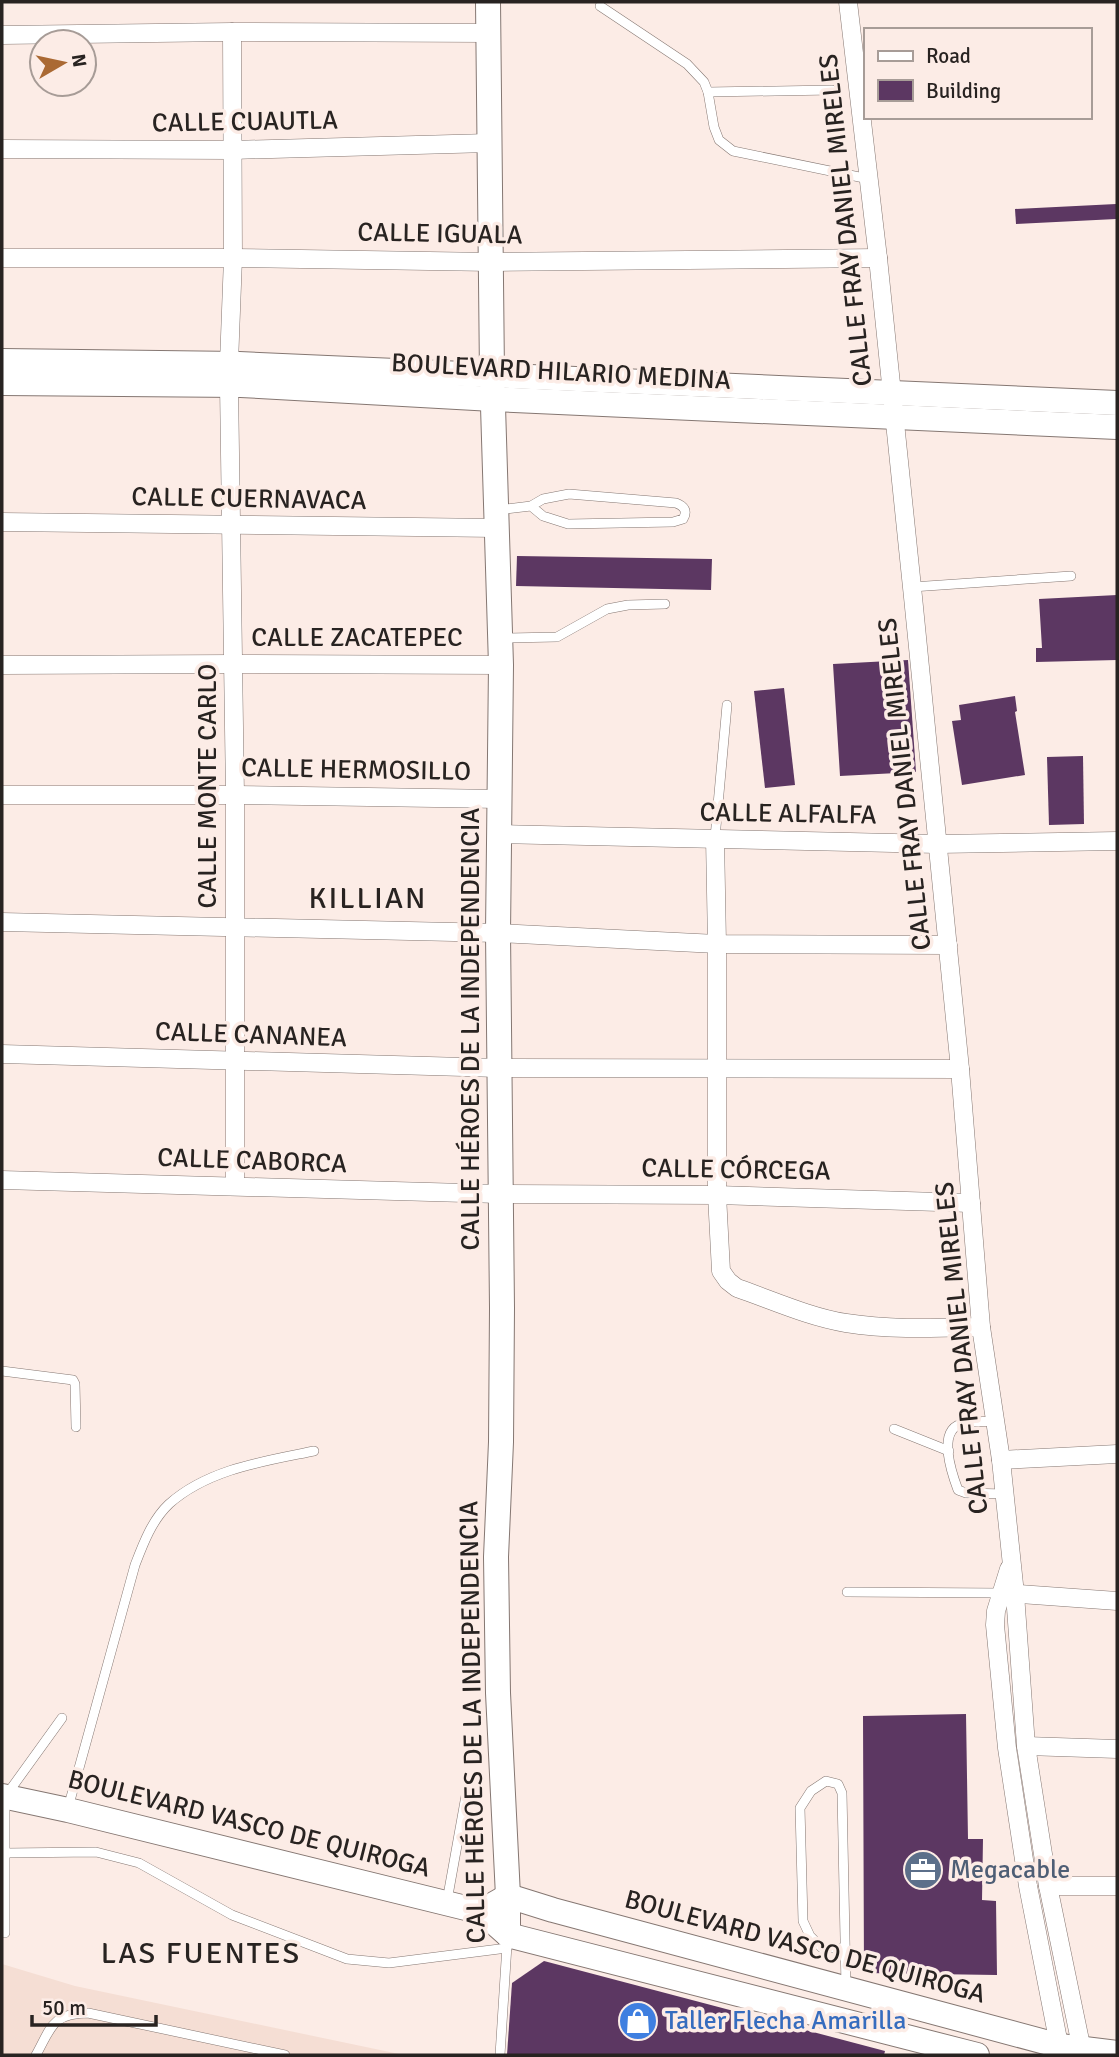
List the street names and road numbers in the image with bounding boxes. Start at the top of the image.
street label: CALLE FRAY DANIEL MIRELES [813,52,879,388]
street label: CALLE CUAUTLA [152,104,338,140]
street label: CALLE IGUALA [357,217,523,251]
street label: BOULEVARD HILARIO MEDINA [390,347,732,397]
street label: CALLE CUERNAVACA [131,481,367,517]
street label: CALLE FRAY DANIEL MIRELES [872,616,938,952]
street label: CALLE ZACATEPEC [251,622,463,654]
street label: CALLE MONTE CARLO [192,664,224,908]
street label: CALLE HERMOSILLO [241,752,471,788]
street label: CALLE ALFALFA [699,796,877,832]
street label: CALLE HÉROES DE LA INDEPENDENCIA [455,808,487,1250]
street label: CALLE CANANEA [154,1016,348,1054]
street label: CALLE CABORCA [157,1142,347,1180]
street label: CALLE CÓRCEGA [641,1152,831,1188]
street label: CALLE FRAY DANIEL MIRELES [929,1180,995,1516]
street label: CALLE HÉROES DE LA INDEPENDENCIA [453,1500,493,1944]
street label: BOULEVARD VASCO DE QUIROGA [65,1763,434,1885]
street label: BOULEVARD VASCO DE QUIROGA [621,1883,989,2011]

